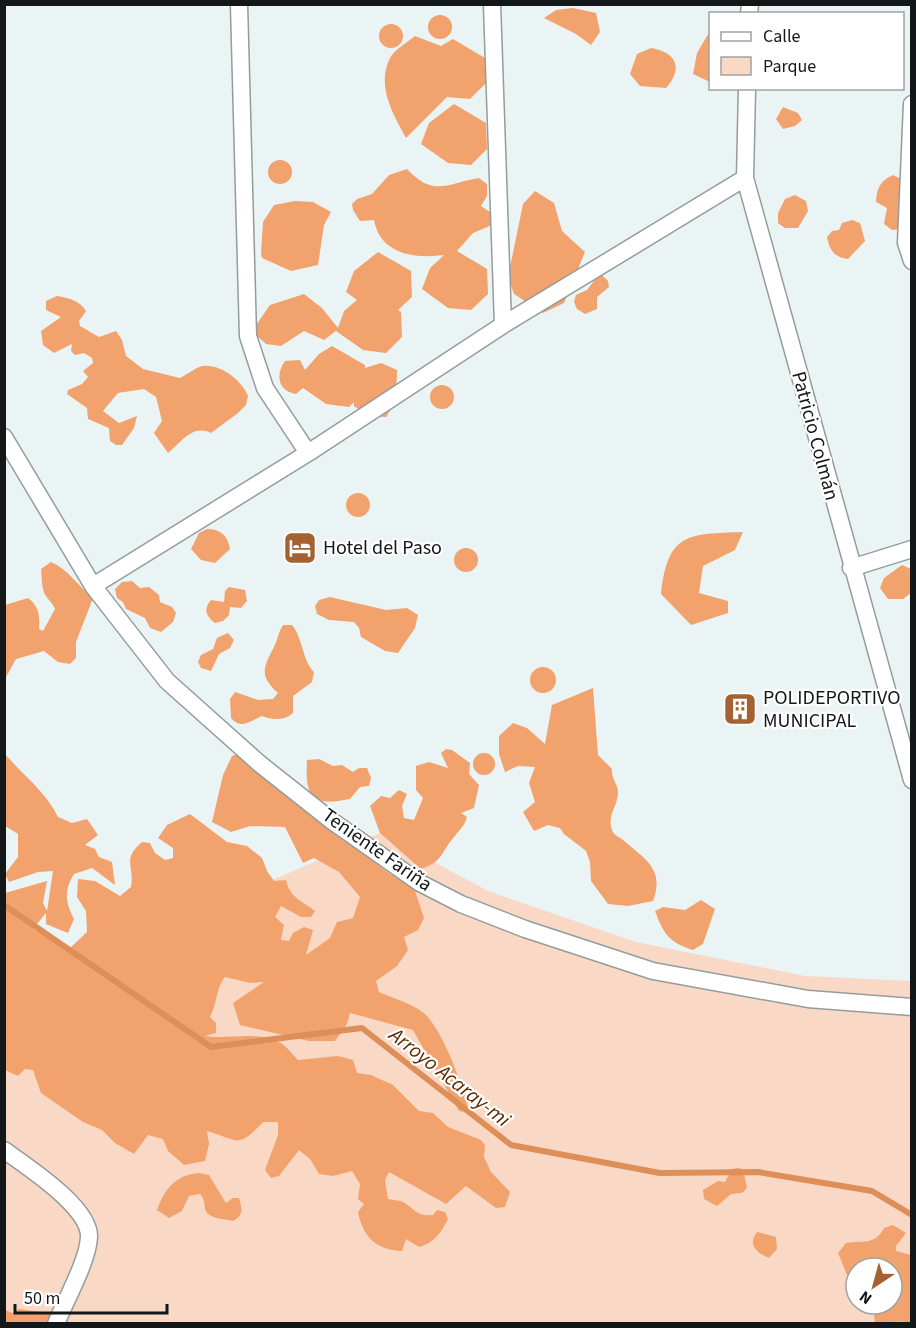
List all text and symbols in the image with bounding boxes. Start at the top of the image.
legend [709,12,904,90]
text: Calle [763,24,801,49]
text: Parque [763,54,816,79]
street label: Patricio Colmán [784,368,846,504]
hotel icon: Hotel del Paso [282,530,318,566]
place label: Hotel del Paso [323,534,442,562]
place label: POLIDEPORTIVO MUNICIPAL [763,684,901,735]
building icon: POLIDEPORTIVO MUNICIPAL [722,691,758,727]
street label: Teniente Fariña [316,802,438,898]
water label: Arroyo Acaray-mi [382,1019,518,1134]
north arrow [844,1256,904,1316]
scale bar [15,1277,166,1315]
text: N [855,1285,877,1309]
text: 50 m [24,1286,60,1311]

